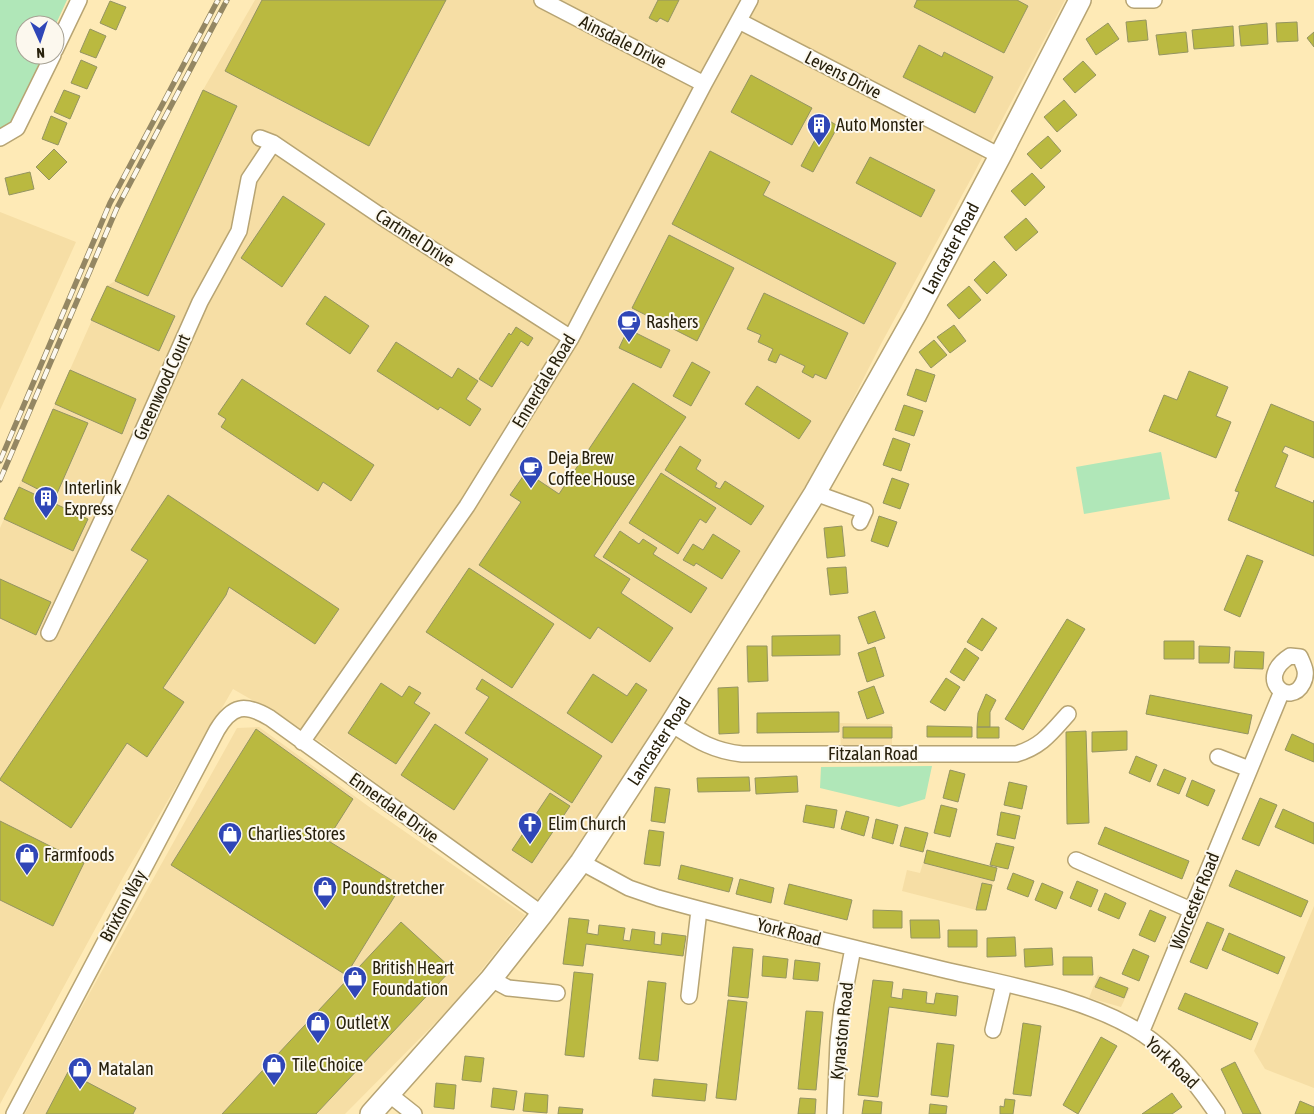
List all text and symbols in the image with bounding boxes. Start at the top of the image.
street label: Ainsdale Drive [576,11,670,73]
north arrow [15,15,65,65]
text: N [36,45,45,61]
street label: Levens Drive [802,46,885,103]
building icon: Auto Monster [806,112,832,146]
place label: Auto Monster [836,114,924,135]
street label: Lancaster Road [917,199,983,298]
street label: Cartmel Drive [372,204,459,271]
cafe icon: Rashers [616,309,642,343]
place label: Rashers [646,311,698,332]
street label: Ennerdale Road [508,330,580,431]
street label: Greenwood Court [129,331,194,443]
place label: Deja Brew Coffee House [548,447,635,489]
cafe icon: Deja Brew Coffee House [518,455,544,489]
place label: Interlink Express [64,477,121,519]
building icon: Interlink Express [33,485,59,519]
street label: Lancaster Road [623,693,695,789]
street label: Fitzalan Road [828,743,918,764]
street label: Ennerdale Drive [345,768,443,847]
church icon: Elim Church [517,811,543,845]
place label: Elim Church [548,813,626,834]
shop icon: Charlies Stores [217,821,243,855]
place label: Charlies Stores [248,823,345,844]
shop icon: Farmfoods [14,842,40,876]
place label: Farmfoods [44,844,114,865]
street label: Worcester Road [1166,849,1224,952]
street label: Brixton Way [95,866,150,945]
shop icon: Poundstretcher [312,875,338,909]
place label: Poundstretcher [342,877,445,898]
street label: York Road [755,913,823,950]
place label: British Heart Foundation [372,957,454,999]
shop icon: British Heart Foundation [342,965,368,999]
street label: Kynaston Road [826,981,857,1081]
shop icon: Outlet X [305,1010,331,1044]
place label: Outlet X [336,1012,390,1033]
street label: York Road [1142,1032,1203,1093]
shop icon: Tile Choice [261,1052,287,1086]
place label: Tile Choice [292,1054,363,1075]
shop icon: Matalan [67,1056,93,1090]
place label: Matalan [98,1058,154,1079]

